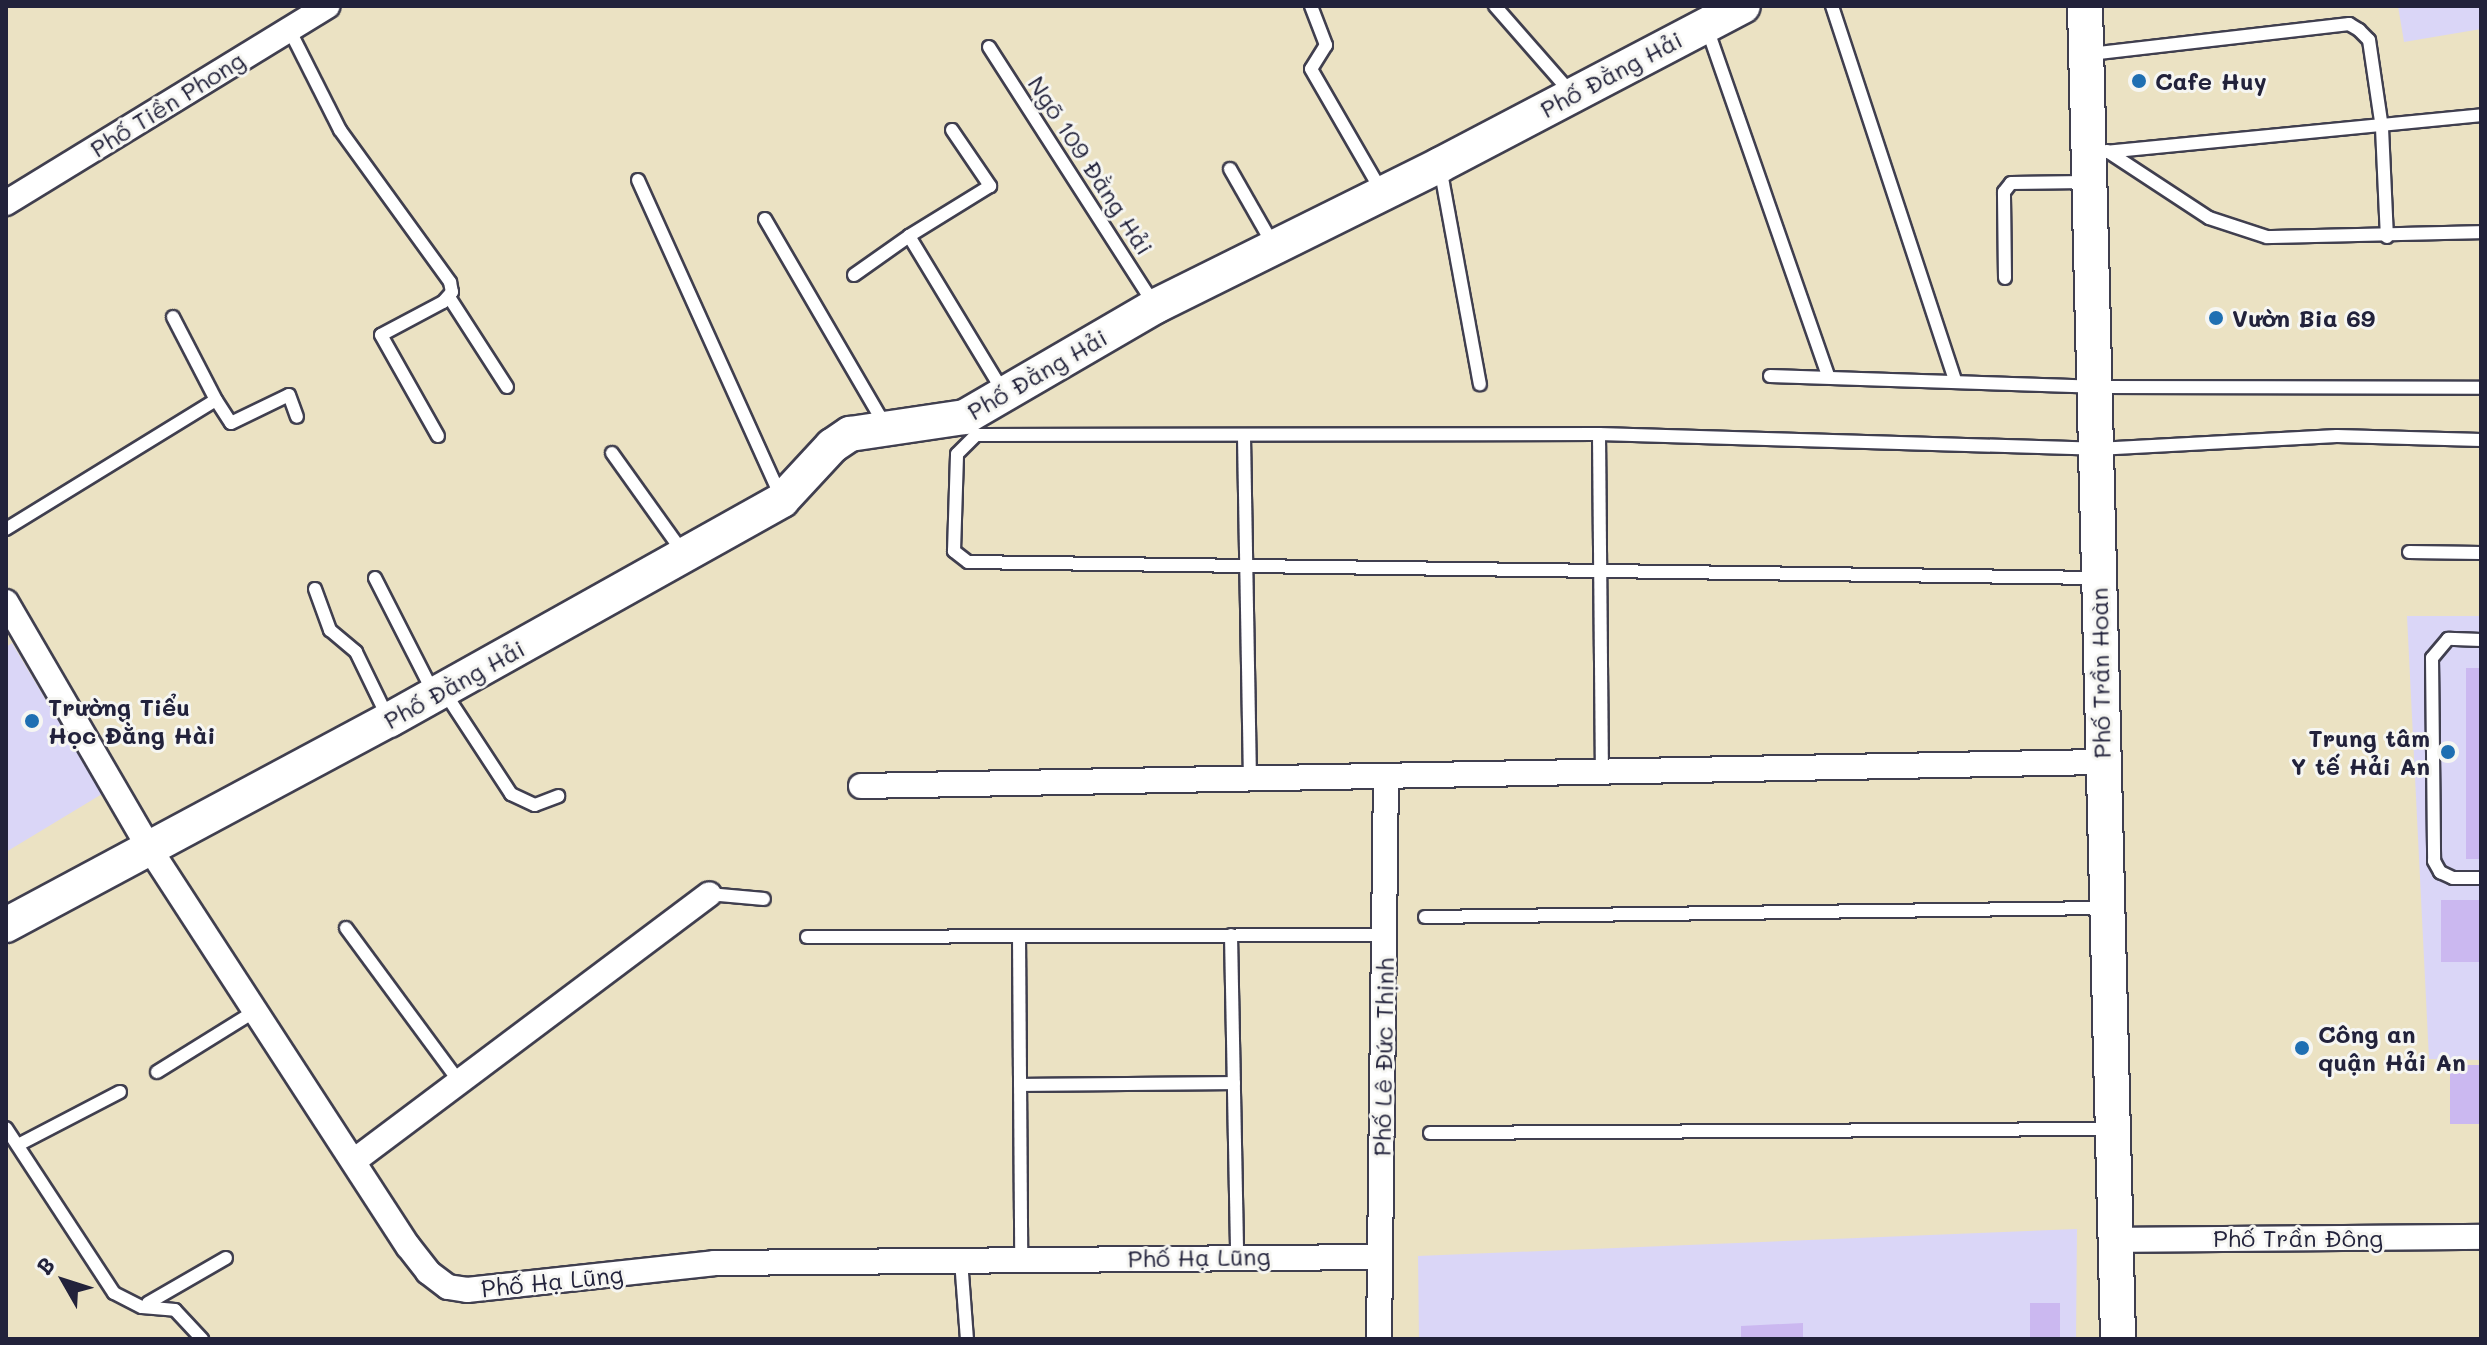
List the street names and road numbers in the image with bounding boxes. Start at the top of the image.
street label: Phố Đằng Hải [1535,25,1687,123]
street label: Phố Tiền Phong [85,45,249,163]
street label: Ngõ 109 Đằng Hải [1022,70,1160,260]
street label: Phố Đằng Hải [962,322,1112,426]
street label: Phố Trần Hoàn [2084,587,2116,759]
street label: Phố Đằng Hải [379,633,529,735]
street label: Phố Lê Đức Thịnh [1367,957,1399,1157]
street label: Phố Trần Đông [2213,1224,2383,1252]
street label: Phố Hạ Lũng [1127,1241,1271,1273]
street label: Phố Hạ Lũng [479,1259,625,1303]

